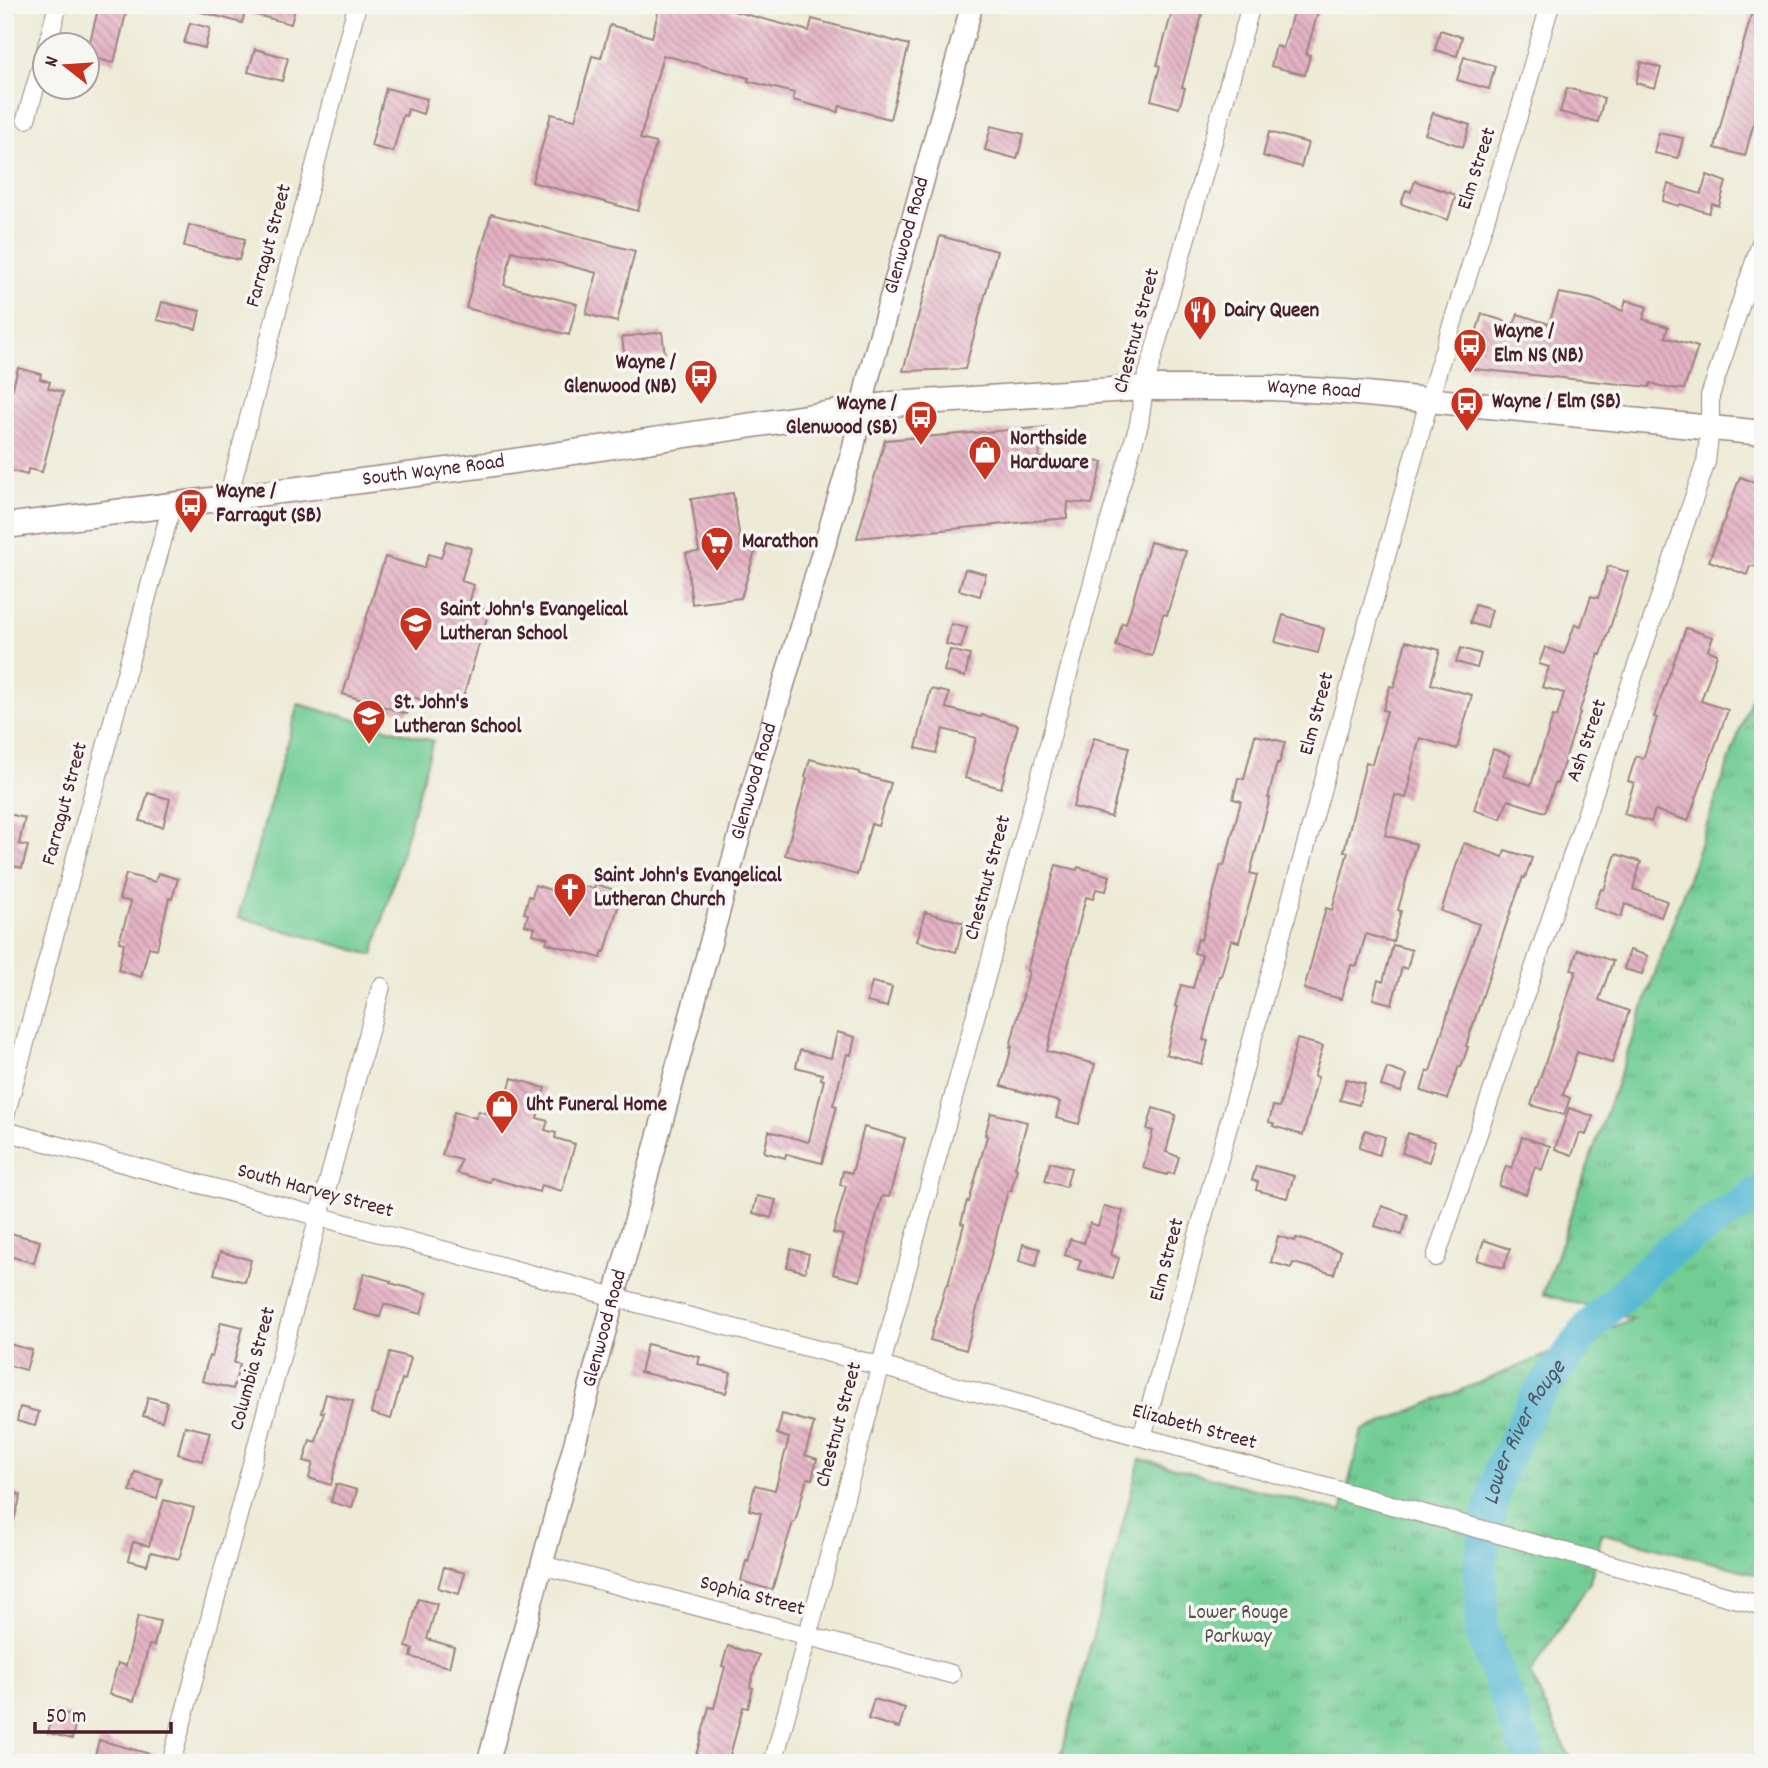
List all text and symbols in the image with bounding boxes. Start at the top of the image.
north arrow [32,32,102,102]
text: N [39,54,67,70]
street label: Elm Street [1451,124,1505,214]
street label: Glenwood Road [877,174,938,298]
street label: Farragut Street [239,181,301,311]
street label: Chestnut Street [1107,265,1169,397]
restaurant icon: Dairy Queen [1181,293,1219,342]
place label: Dairy Queen [1224,297,1319,327]
place label: Wayne / Elm NS (NB) [1494,318,1583,372]
bus stop icon: Wayne / Elm NS (NB) [1451,326,1489,375]
place label: Wayne / Glenwood (NB) [564,349,676,403]
bus stop icon: Wayne / Glenwood (NB) [682,357,720,406]
street label: Wayne Road [1267,373,1362,408]
bus stop icon: Wayne / Elm (SB) [1448,384,1486,433]
place label: Wayne / Elm (SB) [1492,388,1620,418]
place label: Wayne / Glenwood (SB) [786,390,897,444]
bus stop icon: Wayne / Glenwood (SB) [902,398,940,447]
place label: Northside Hardware [1010,425,1089,479]
shop icon: Northside Hardware [966,433,1004,482]
street label: South Wayne Road [361,448,507,496]
place label: Wayne / Farragut (SB) [216,478,321,532]
bus stop icon: Wayne / Farragut (SB) [172,486,210,535]
supermarket icon: Marathon [698,524,736,573]
place label: Marathon [742,528,819,558]
place label: Saint John's Evangelical Lutheran School [440,596,629,650]
school or university icon: Saint John's Evangelical Lutheran School [397,604,435,653]
street label: Elm Street [1293,669,1344,759]
place label: St. John's Lutheran School [394,689,522,743]
street label: Ash Street [1560,695,1616,786]
school or university icon: St. John's Lutheran School [350,697,388,746]
street label: Glenwood Road [724,719,786,844]
street label: Farragut Street [35,739,97,869]
street label: Chestnut Street [958,812,1020,944]
place label: Saint John's Evangelical Lutheran Church [594,862,783,916]
church icon: Saint John's Evangelical Lutheran Church [551,870,589,919]
shop icon: Uht Funeral Home [483,1087,521,1136]
place label: Uht Funeral Home [526,1091,667,1121]
street label: South Harvey Street [234,1157,397,1227]
street label: Elm Street [1143,1215,1194,1305]
street label: Glenwood Road [576,1266,636,1391]
street label: Columbia Street [223,1304,285,1434]
water label: Lower River Rouge [1475,1352,1576,1508]
street label: Chestnut Street [809,1359,871,1491]
street label: Elizabeth Street [1128,1397,1260,1459]
street label: Sophia Street [696,1569,808,1625]
park label: Lower Rouge Parkway [1188,1599,1288,1653]
scale bar [35,1691,172,1735]
text: 50 m [46,1703,86,1733]

